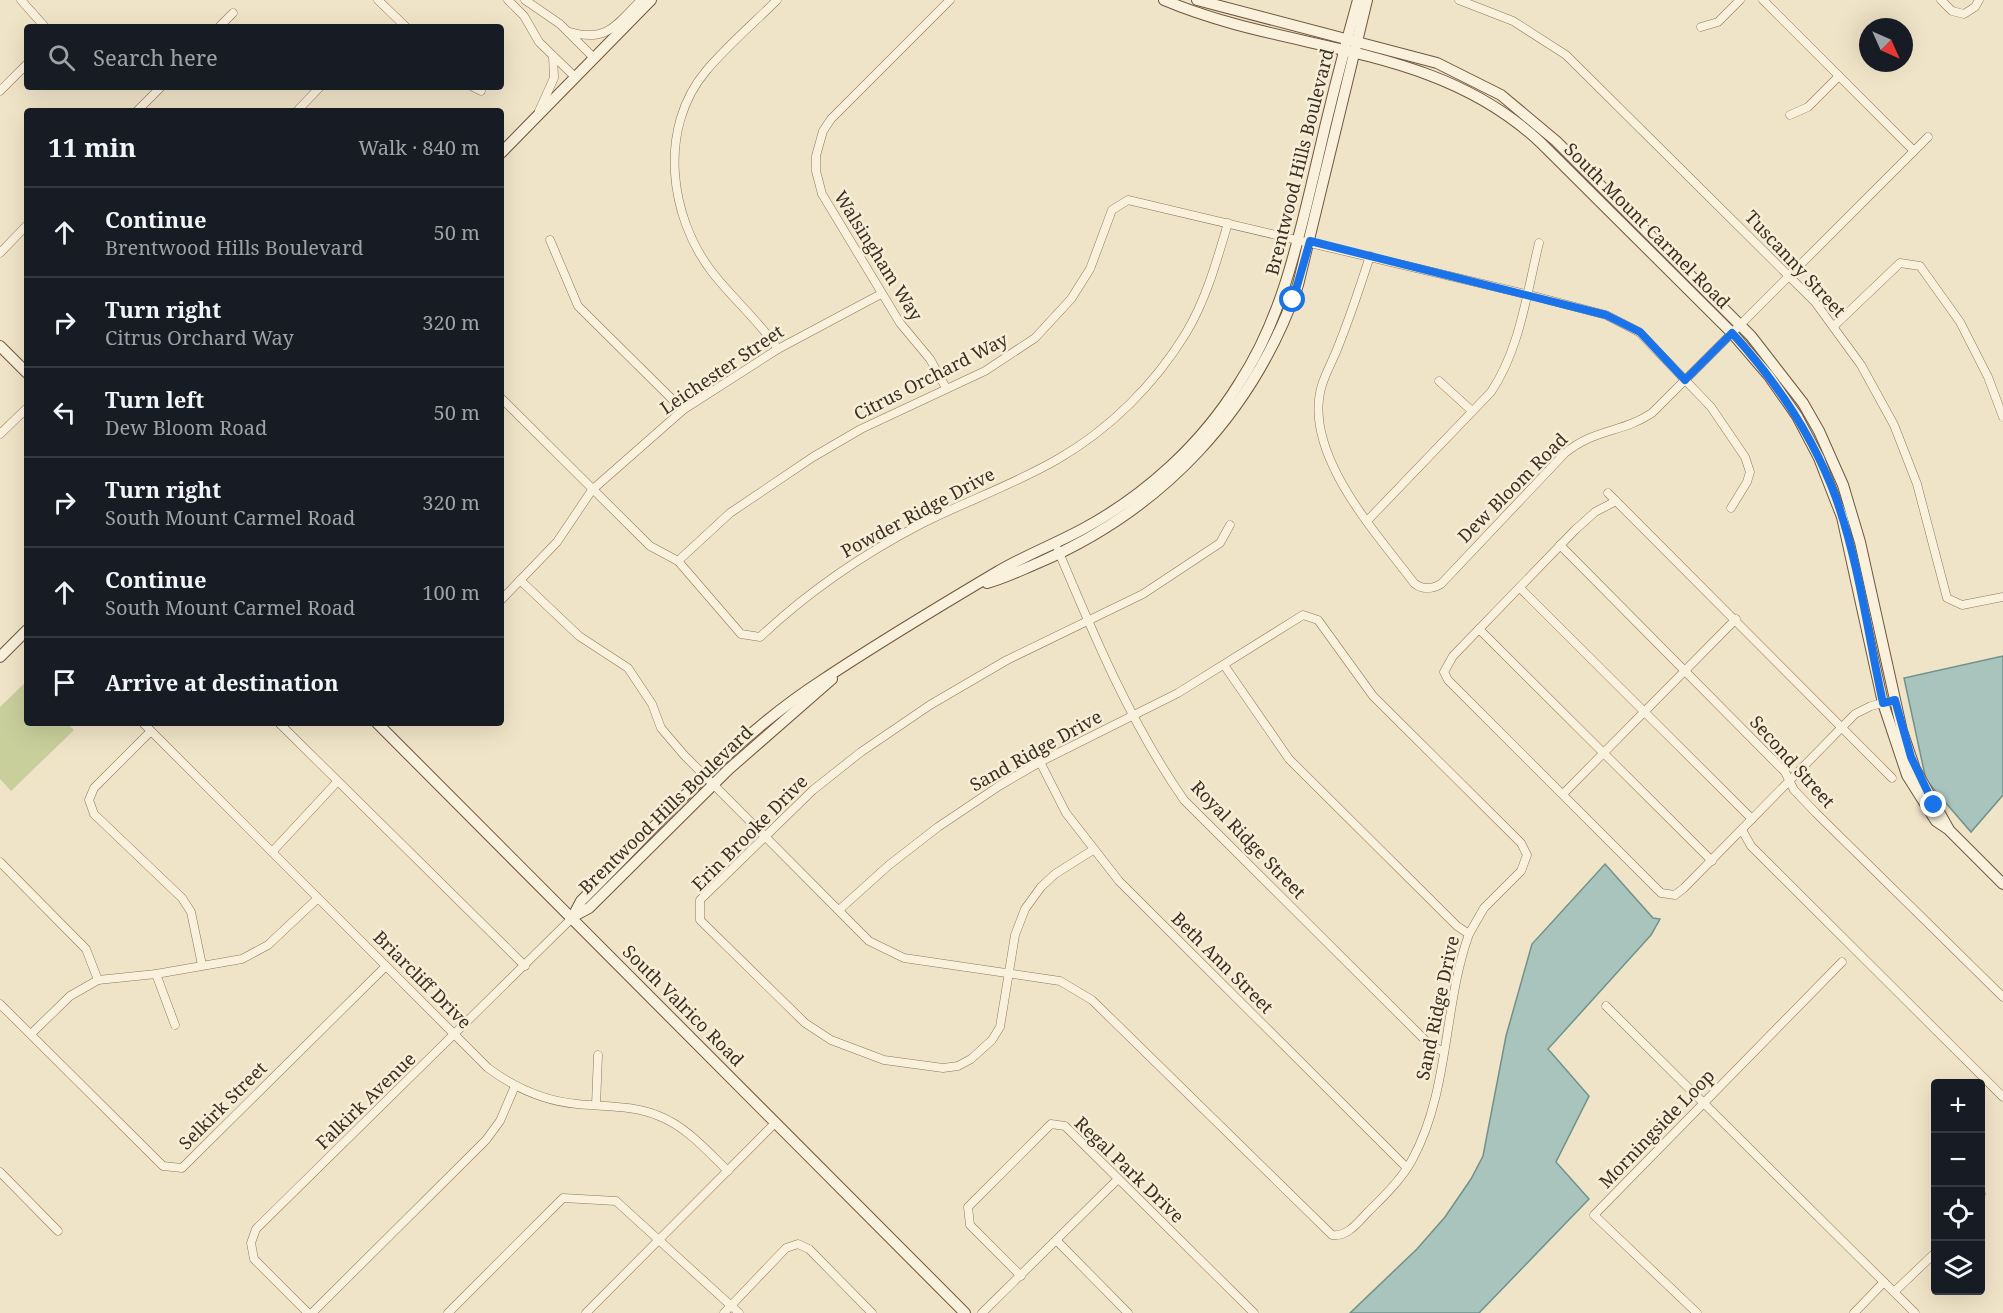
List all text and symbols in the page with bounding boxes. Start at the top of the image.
north arrow [1859,18,1913,72]
search box [24,24,504,90]
icon: search [45,41,78,74]
text: Search here [93,42,218,72]
street label: Brentwood Hills Boulevard [1259,46,1339,278]
text: 11 min [48,129,136,165]
text: Walk · 840 m [358,134,480,161]
street label: South Mount Carmel Road [1560,137,1736,313]
street label: Walsingham Way [829,186,929,326]
text: Continue [105,204,207,234]
street label: Tuscanny Street [1740,205,1851,322]
icon: ahead [48,216,81,249]
text: 50 m [434,219,480,246]
text: Brentwood Hills Boulevard [105,234,364,261]
route start [1279,286,1305,312]
text: Turn right [105,294,221,324]
icon: right [48,306,81,339]
text: 320 m [422,309,480,336]
street label: Leichester Street [655,319,788,419]
text: Citrus Orchard Way [105,324,294,351]
street label: Citrus Orchard Way [849,326,1012,425]
text: Turn left [105,384,204,414]
icon: left [48,396,81,429]
text: 50 m [434,399,480,426]
text: Dew Bloom Road [105,414,267,441]
street label: Dew Bloom Road [1452,427,1572,547]
street label: Powder Ridge Drive [837,461,998,563]
text: Turn right [105,474,221,504]
icon: right [48,486,81,519]
text: 320 m [422,489,480,516]
text: South Mount Carmel Road [105,504,355,531]
text: Continue [105,564,207,594]
icon: ahead [48,576,81,609]
text: 100 m [422,579,480,606]
text: South Mount Carmel Road [105,594,355,621]
icon: arrive [48,666,81,699]
text: Arrive at destination [105,667,339,697]
street label: Sand Ridge Drive [965,704,1106,796]
street label: Second Street [1745,710,1841,813]
street label: Brentwood Hills Boulevard [573,720,757,899]
street label: Erin Brooke Drive [686,769,812,895]
street label: Royal Ridge Street [1186,775,1311,903]
route end [1920,791,1946,817]
street label: Beth Ann Street [1167,906,1279,1018]
street label: Briarcliff Drive [368,925,477,1034]
street label: Sand Ridge Drive [1410,933,1464,1082]
street label: South Valrico Road [618,939,750,1071]
street label: Falkirk Avenue [310,1047,420,1154]
street label: Selkirk Street [173,1056,272,1155]
street label: Morningside Loop [1593,1064,1719,1193]
map controls [1931,1079,1985,1295]
button: + [1931,1079,1985,1133]
street label: Regal Park Drive [1070,1111,1190,1228]
button: − [1931,1133,1985,1187]
button: locate [1931,1187,1985,1241]
button: layers [1931,1241,1985,1295]

